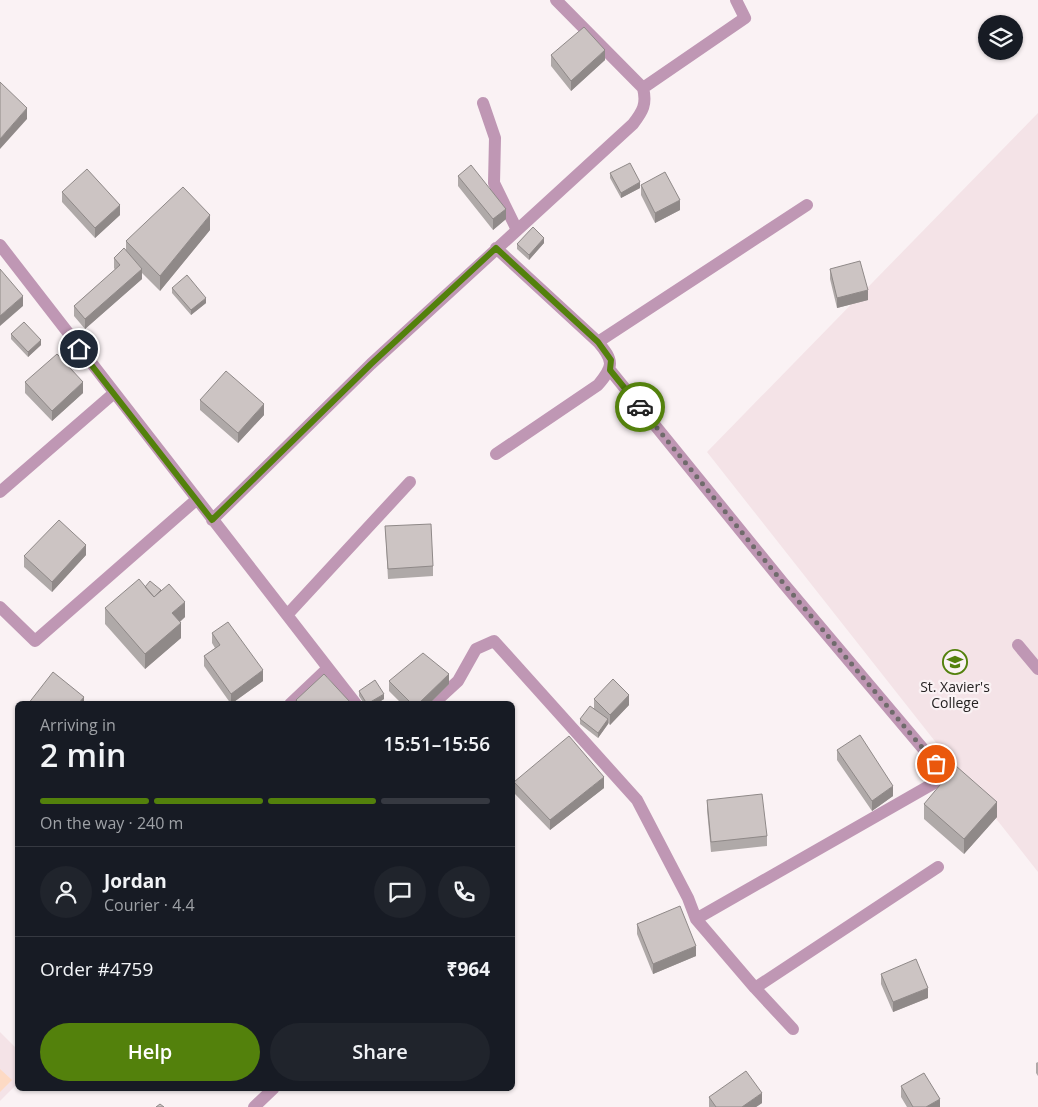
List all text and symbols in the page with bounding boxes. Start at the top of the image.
map controls [978,15,1023,60]
button: layers [978,15,1023,60]
pin [58,328,100,370]
icon: home [65,335,93,363]
courier [615,382,665,432]
icon: car [626,393,654,421]
school or university icon: St. Xavier's College [942,649,968,675]
place label: St. Xavier's College [920,677,990,712]
text: Arriving in [40,714,116,736]
text: 15:51–15:56 [383,731,490,757]
text: 2 min [40,733,126,776]
pin [915,743,957,785]
icon: bag [922,750,950,778]
text: On the way · 240 m [40,812,183,834]
button: person [40,866,92,918]
button: chat [374,866,426,918]
button: phone [438,866,490,918]
text: Jordan [104,868,167,894]
text: Courier · 4.4 [104,894,195,916]
text: Order #4759 [40,956,153,982]
text: ₹964 [447,956,490,982]
button: Help [40,1023,260,1081]
button: Share [270,1023,490,1081]

